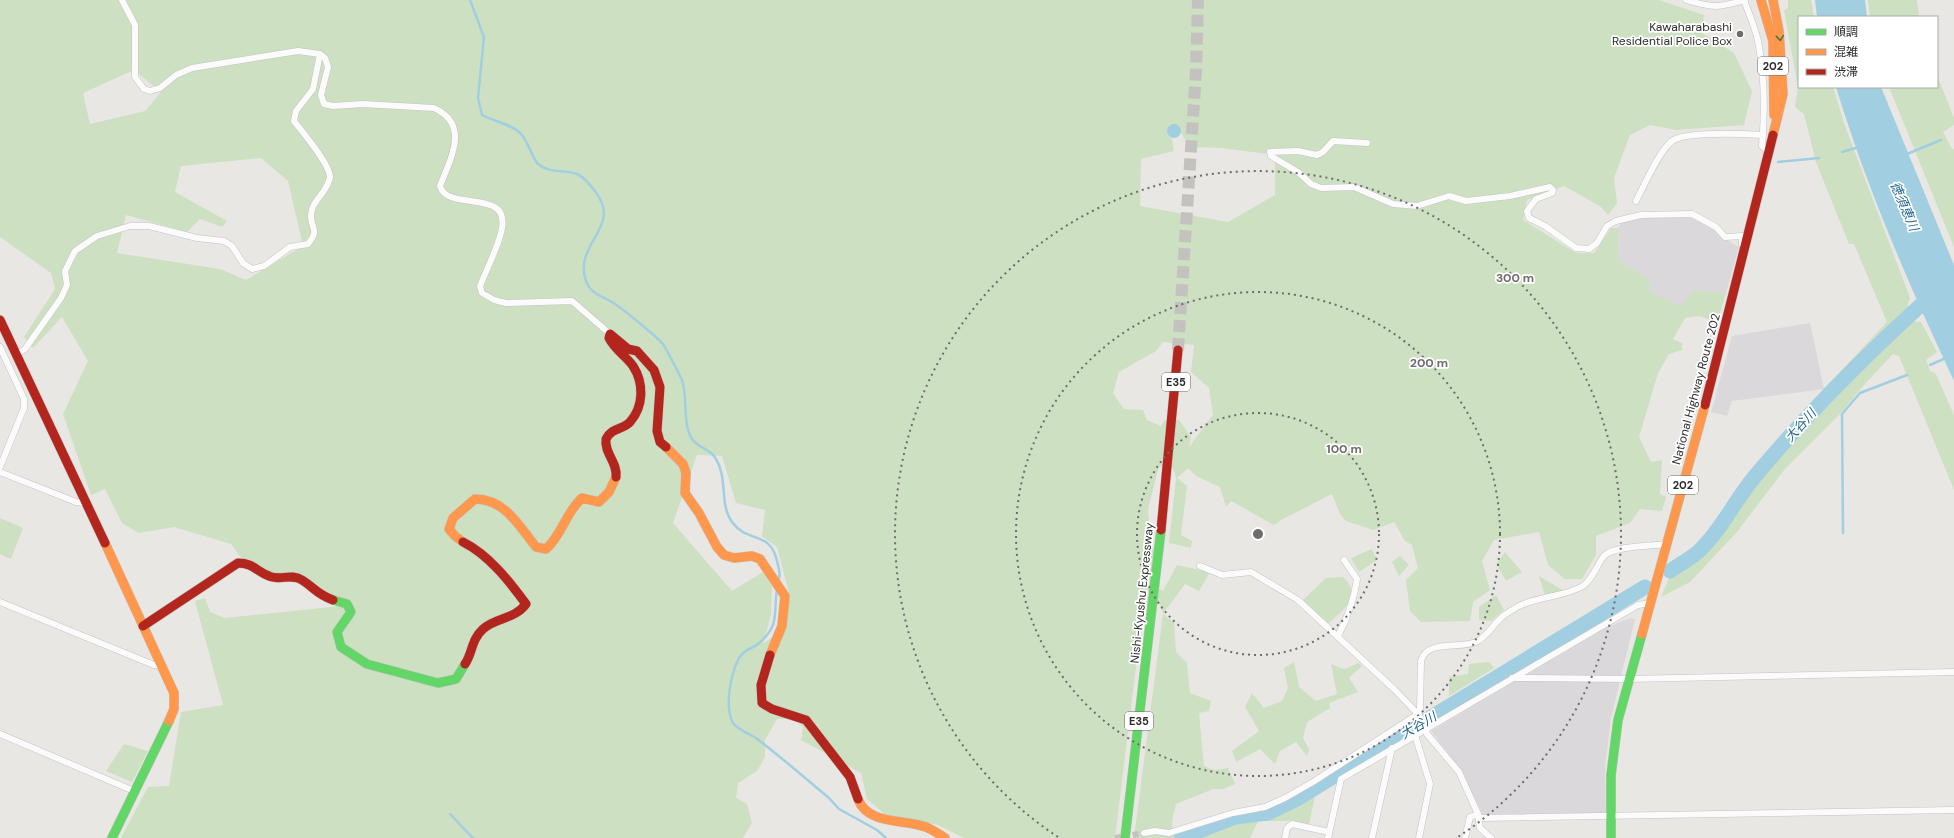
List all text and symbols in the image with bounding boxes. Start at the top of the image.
legend [1798,16,1938,88]
place label: Kawaharabashi Residential Police Box [1612,19,1732,49]
text: 順調 [1834,24,1858,40]
marker: Kawaharabashi Residential Police Box [1735,29,1745,39]
one-way arrow [1775,35,1784,41]
text: 混雑 [1834,44,1858,60]
road number: 202 [1758,57,1788,75]
text: 渋滞 [1834,64,1858,80]
water label: 徳須恵川 [1887,179,1923,235]
text: 300 m [1496,270,1534,286]
street label: National Highway Route 202 [1668,312,1724,466]
text: 200 m [1410,355,1448,371]
road number: E35 [1162,373,1190,391]
water label: 大谷川 [1781,404,1821,446]
text: 100 m [1326,441,1362,457]
road number: 202 [1668,476,1698,494]
street label: Nishi-Kyushu Expressway [1127,521,1157,664]
centre of rings [1251,527,1265,541]
water label: 大谷川 [1397,707,1441,743]
road number: E35 [1125,712,1153,730]

